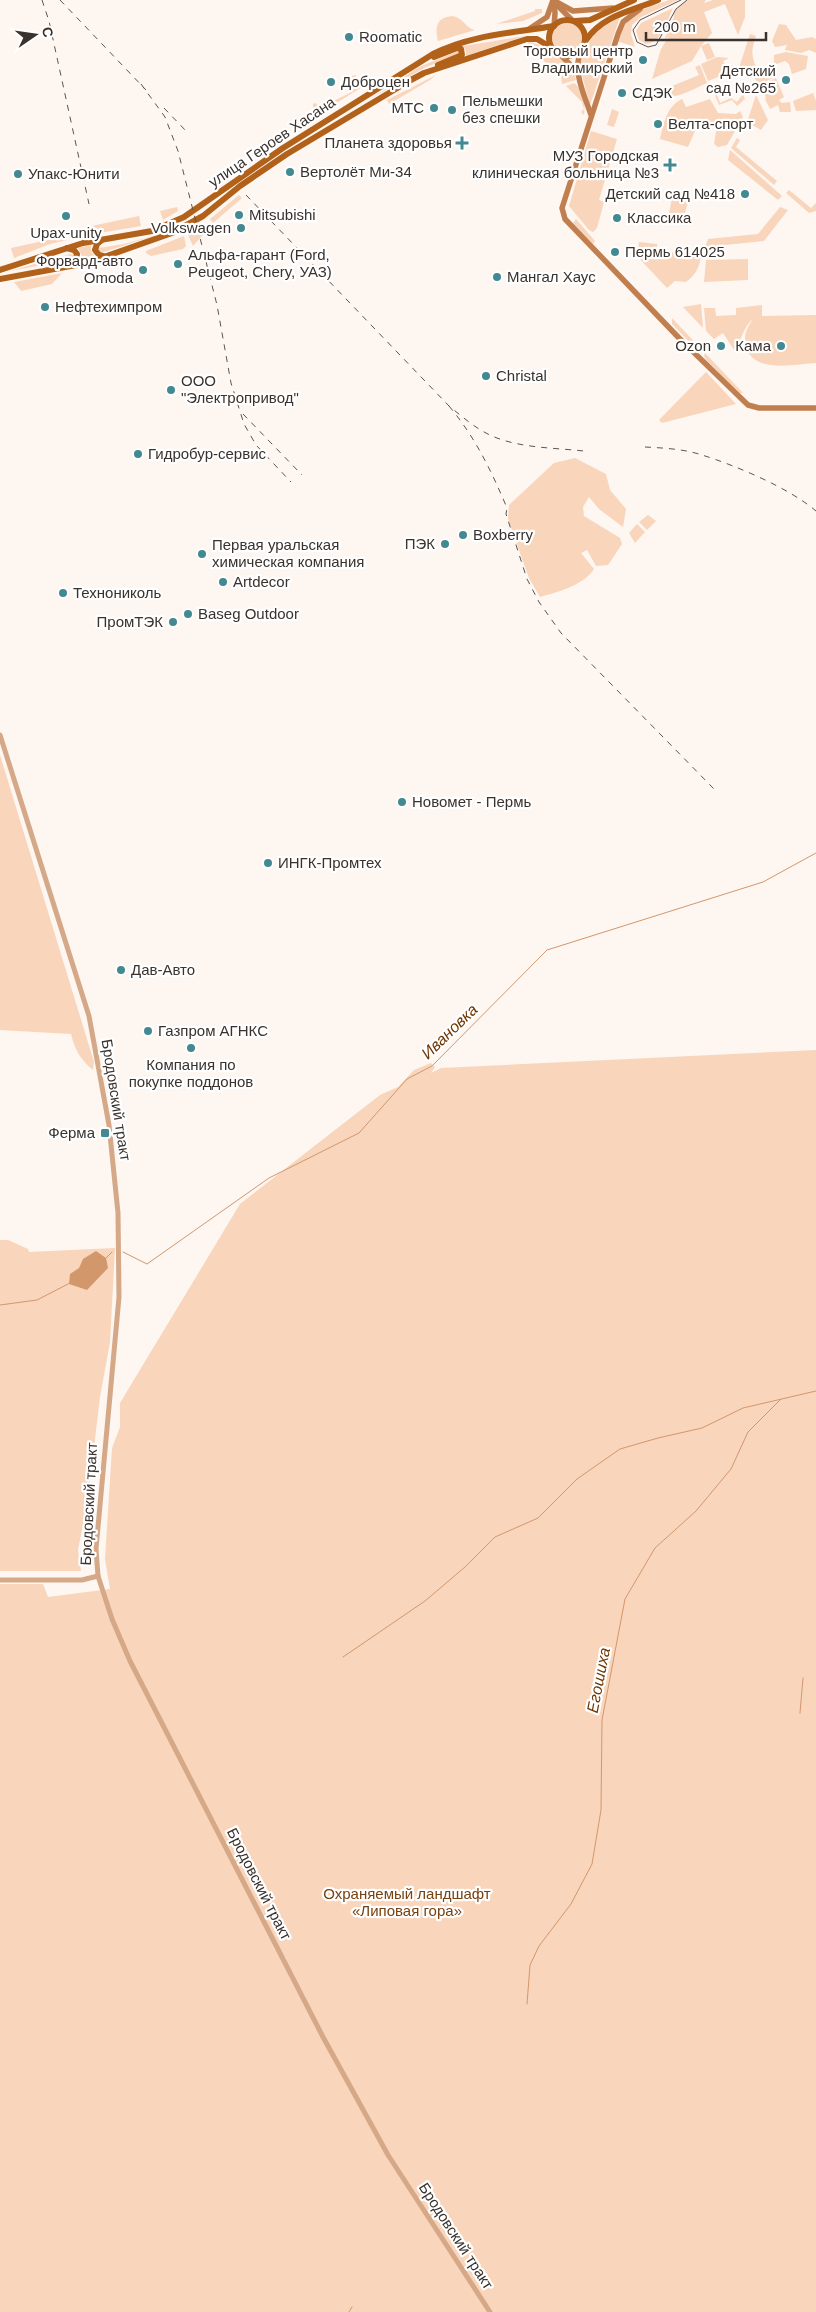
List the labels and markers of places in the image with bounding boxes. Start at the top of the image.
place label: Roomatic [359,28,423,45]
marker: Roomatic [343,31,355,43]
place label: Торговый центр Владимирский [523,42,633,76]
marker: Торговый центр Владимирский [637,54,649,66]
place label: Детский сад №265 [706,62,776,96]
place label: Доброцен [341,73,410,90]
marker: Детский сад №265 [780,74,792,86]
marker: Доброцен [325,76,337,88]
place label: СДЭК [632,84,672,101]
marker: СДЭК [616,87,628,99]
place label: Пельмешки без спешки [462,92,543,126]
place label: МТС [392,99,424,116]
marker: МТС [428,102,440,114]
marker: Пельмешки без спешки [446,104,458,116]
place label: Велта-спорт [668,115,754,132]
marker: Велта-спорт [652,118,664,130]
place label: Планета здоровья [325,134,452,151]
marker: Планета здоровья [456,137,468,149]
place label: МУЗ Городская клиническая больница №3 [472,147,659,181]
marker: МУЗ Городская клиническая больница №3 [663,158,677,172]
place label: Вертолёт Ми-34 [300,163,412,180]
place label: Упакс-Юнити [28,165,120,182]
marker: Вертолёт Ми-34 [284,166,296,178]
marker: Упакс-Юнити [12,168,24,180]
place label: Детский сад №418 [605,185,735,202]
marker: Детский сад №418 [739,188,751,200]
place label: Mitsubishi [249,206,316,223]
marker: Mitsubishi [233,209,245,221]
place label: Классика [627,209,692,226]
marker: Upax-unity [60,210,72,222]
marker: Классика [611,212,623,224]
place label: Volkswagen [151,219,231,236]
marker: Volkswagen [235,222,247,234]
place label: Upax-unity [30,224,102,241]
place label: Пермь 614025 [625,243,725,260]
place label: Альфа-гарант (Ford, Peugeot, Chery, УАЗ) [188,246,332,280]
marker: Пермь 614025 [609,246,621,258]
place label: Форвард-авто Omoda [36,252,134,286]
marker: Альфа-гарант (Ford, Peugeot, Chery, УАЗ) [172,258,184,270]
marker: Форвард-авто Omoda [137,264,149,276]
place label: Мангал Хаус [507,268,596,285]
marker: Мангал Хаус [491,271,503,283]
place label: Нефтехимпром [55,298,162,315]
marker: Нефтехимпром [39,301,51,313]
place label: Ozon [675,337,711,354]
place label: Кама [735,337,772,354]
marker: Ozon [715,340,727,352]
marker: Кама [775,340,787,352]
place label: Christal [496,367,547,384]
marker: Christal [480,370,492,382]
place label: ООО "Электропривод" [181,372,299,406]
marker: ООО "Электропривод" [165,384,177,396]
place label: Гидробур-сервис [148,445,267,462]
marker: Гидробур-сервис [132,448,144,460]
place label: Boxberry [473,526,534,543]
marker: Boxberry [457,529,469,541]
place label: ПЭК [405,535,435,552]
place label: Первая уральская химическая компания [212,536,364,570]
marker: ПЭК [439,538,451,550]
marker: Первая уральская химическая компания [196,548,208,560]
place label: Artdecor [233,573,290,590]
marker: Artdecor [217,576,229,588]
place label: Технониколь [73,584,162,601]
marker: Технониколь [57,587,69,599]
place label: Baseg Outdoor [198,605,299,622]
marker: Baseg Outdoor [182,608,194,620]
place label: ПромТЭК [97,613,163,630]
marker: ПромТЭК [167,616,179,628]
place label: Новомет - Пермь [412,793,531,810]
marker: Новомет - Пермь [396,796,408,808]
place label: ИНГК-Промтех [278,854,382,871]
marker: ИНГК-Промтех [262,857,274,869]
place label: Дав-Авто [131,961,195,978]
marker: Дав-Авто [115,964,127,976]
place label: Газпром АГНКС [158,1022,268,1039]
marker: Газпром АГНКС [142,1025,154,1037]
marker: Компания по покупке поддонов [185,1042,197,1054]
place label: Компания по покупке поддонов [129,1056,253,1090]
place label: Ферма [48,1124,96,1141]
marker: Ферма [99,1127,111,1139]

